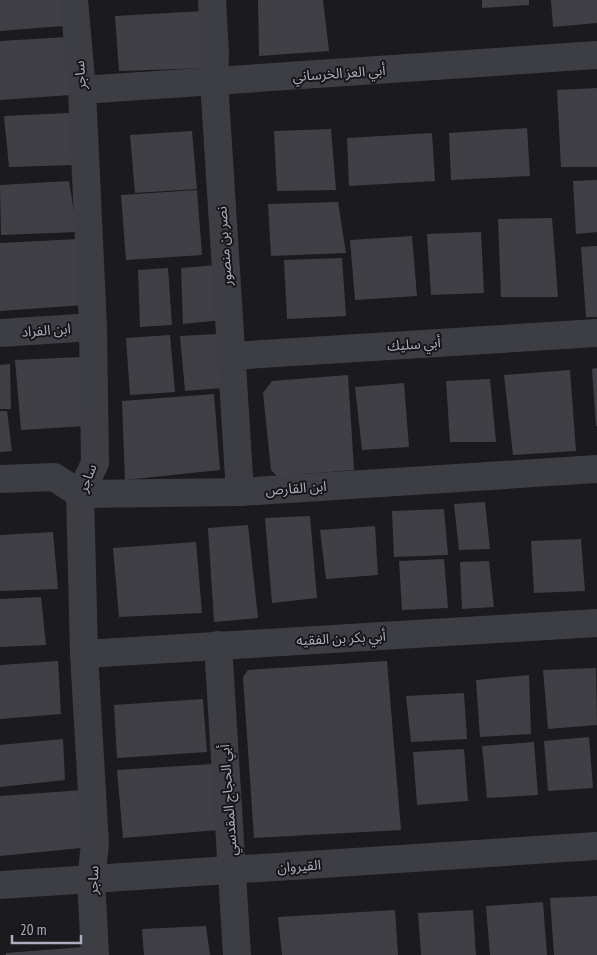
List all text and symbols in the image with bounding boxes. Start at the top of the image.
street label: ساجر [70,60,90,91]
street label: أبي العز الخرساني [292,61,387,87]
street label: نصر بن منصور [212,205,236,287]
street label: ابن الفراد [21,319,71,341]
street label: أبي سليك [387,333,442,357]
street label: ساجر [73,461,100,496]
street label: ابن القارص [265,477,327,499]
street label: أبي بكر بن الفقيه [296,627,387,652]
street label: أبي الحجاج المقدسي [215,743,243,856]
street label: القيروان [276,855,322,877]
street label: ساجر [83,865,102,896]
scale bar [12,912,81,944]
text: 20 m [20,920,46,939]

